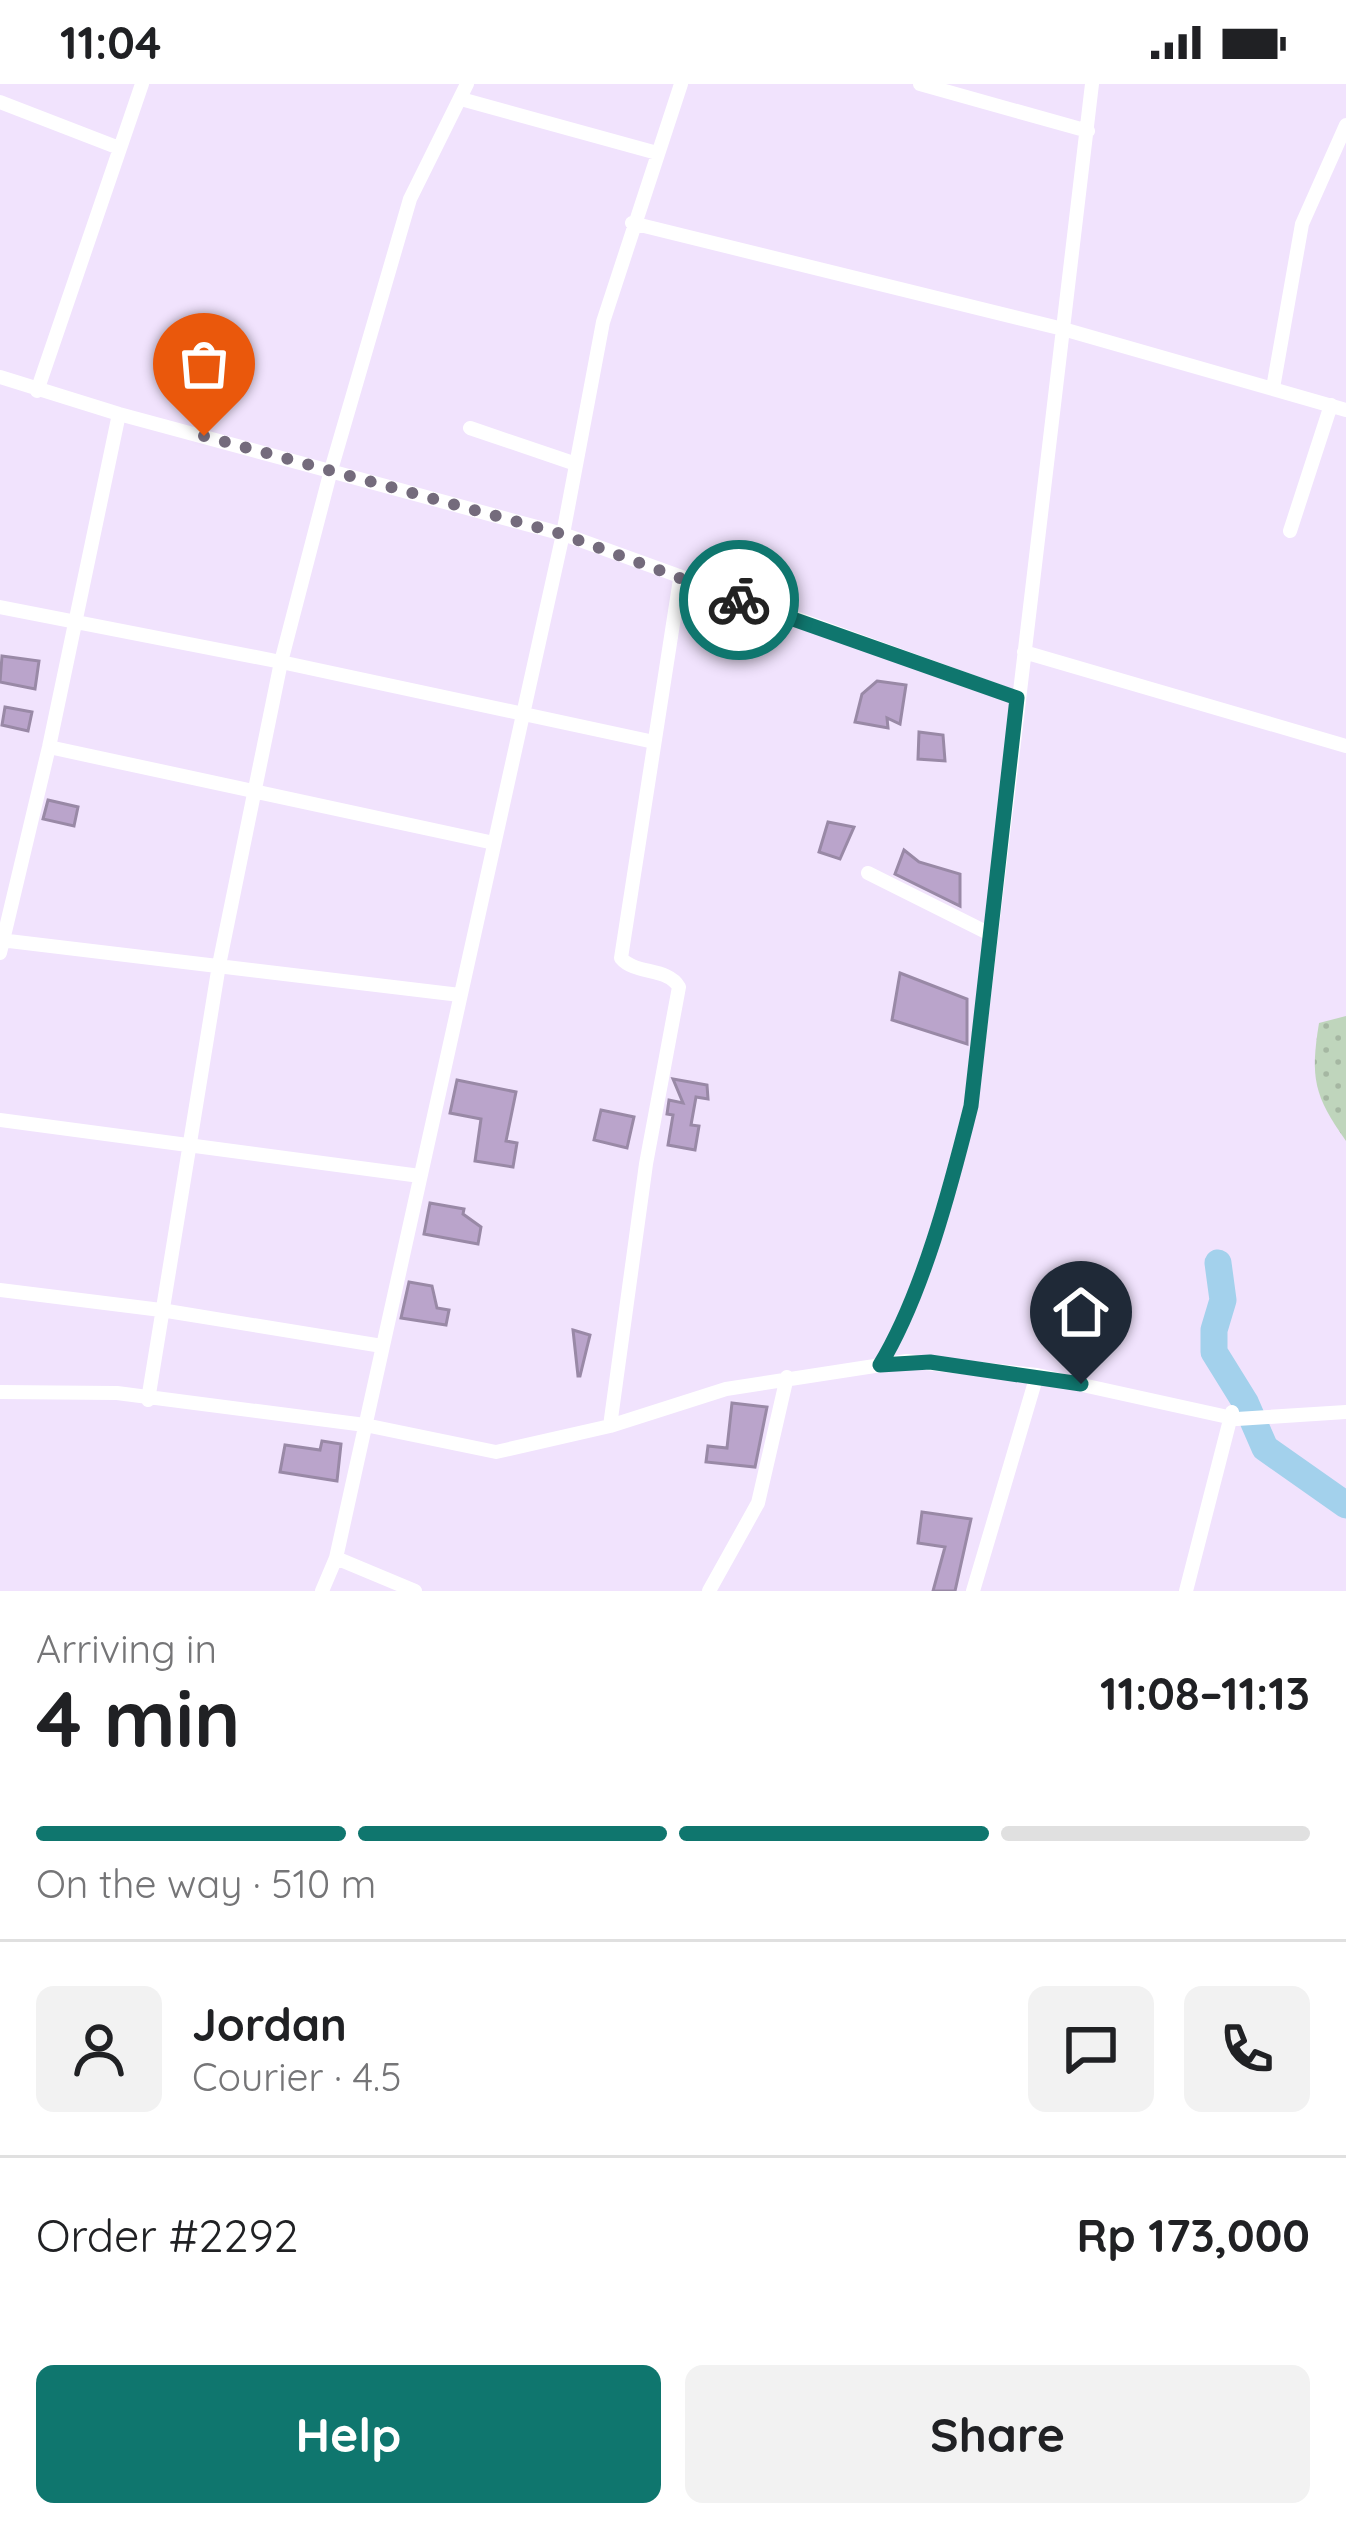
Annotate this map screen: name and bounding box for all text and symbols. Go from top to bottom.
text: 11:04 [60,14,161,70]
pin [153,313,255,436]
icon: bag [171,331,237,397]
courier [679,540,799,660]
icon: bike [706,567,772,633]
pin [1030,1261,1132,1384]
icon: home [1048,1279,1114,1345]
text: Arriving in [36,1624,217,1673]
text: 11:08–11:13 [1100,1665,1310,1721]
text: 4 min [36,1669,241,1767]
text: On the way · 510 m [36,1859,376,1908]
button: person [36,1986,162,2112]
button: chat [1028,1986,1154,2112]
button: phone [1184,1986,1310,2112]
text: Jordan [192,1996,347,2052]
text: Courier · 4.5 [192,2052,401,2101]
text: Order #2292 [36,2207,298,2263]
text: Rp 173,000 [1077,2207,1310,2263]
button: Help [36,2365,661,2503]
button: Share [685,2365,1310,2503]

